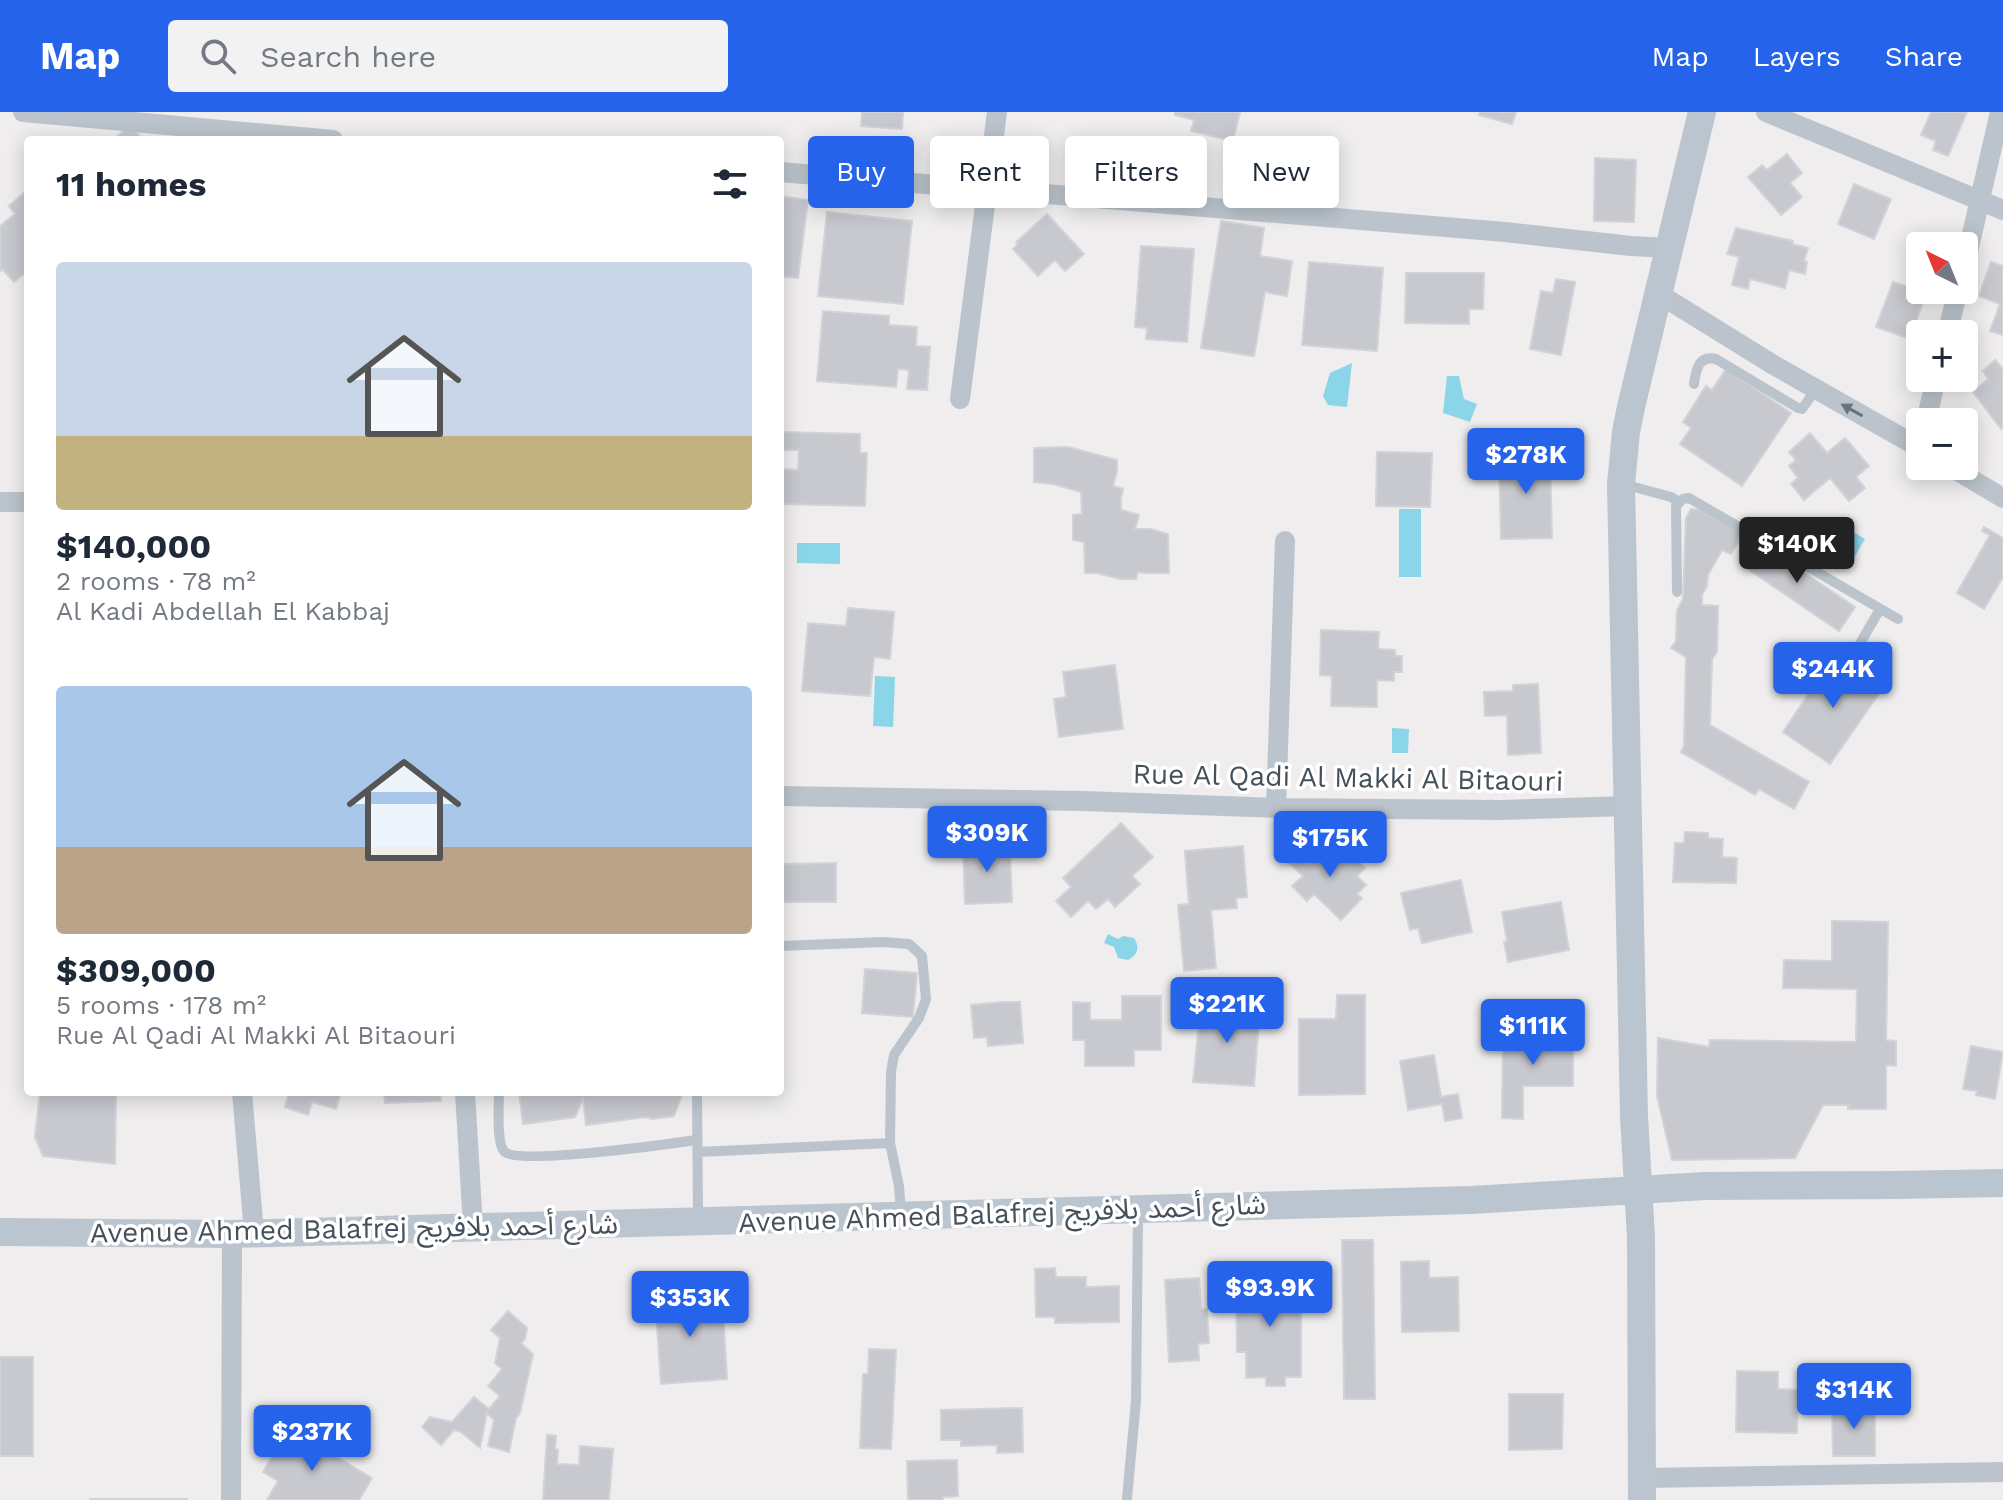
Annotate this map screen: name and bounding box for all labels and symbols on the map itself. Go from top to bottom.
north arrow [1906,232,1978,304]
one-way arrow [1841,403,1863,417]
pin: $278K [1470,428,1582,496]
pin: $140K [1741,517,1853,585]
pin: $244K [1777,642,1889,710]
street label: Rue Al Qadi Al Makki Al Bitaouri [1132,757,1564,798]
pin: $309K [931,806,1043,874]
pin: $175K [1274,811,1386,879]
pin: $221K [1171,977,1283,1045]
pin: $111K [1477,999,1589,1067]
street label: Avenue Ahmed Balafrej شارع أحمد بلافريج [737,1186,1267,1243]
street label: Avenue Ahmed Balafrej شارع أحمد بلافريج [90,1206,618,1254]
pin: $93.9K [1205,1261,1335,1329]
pin: $353K [634,1271,746,1339]
pin: $314K [1798,1363,1910,1431]
pin: $237K [256,1405,368,1473]

